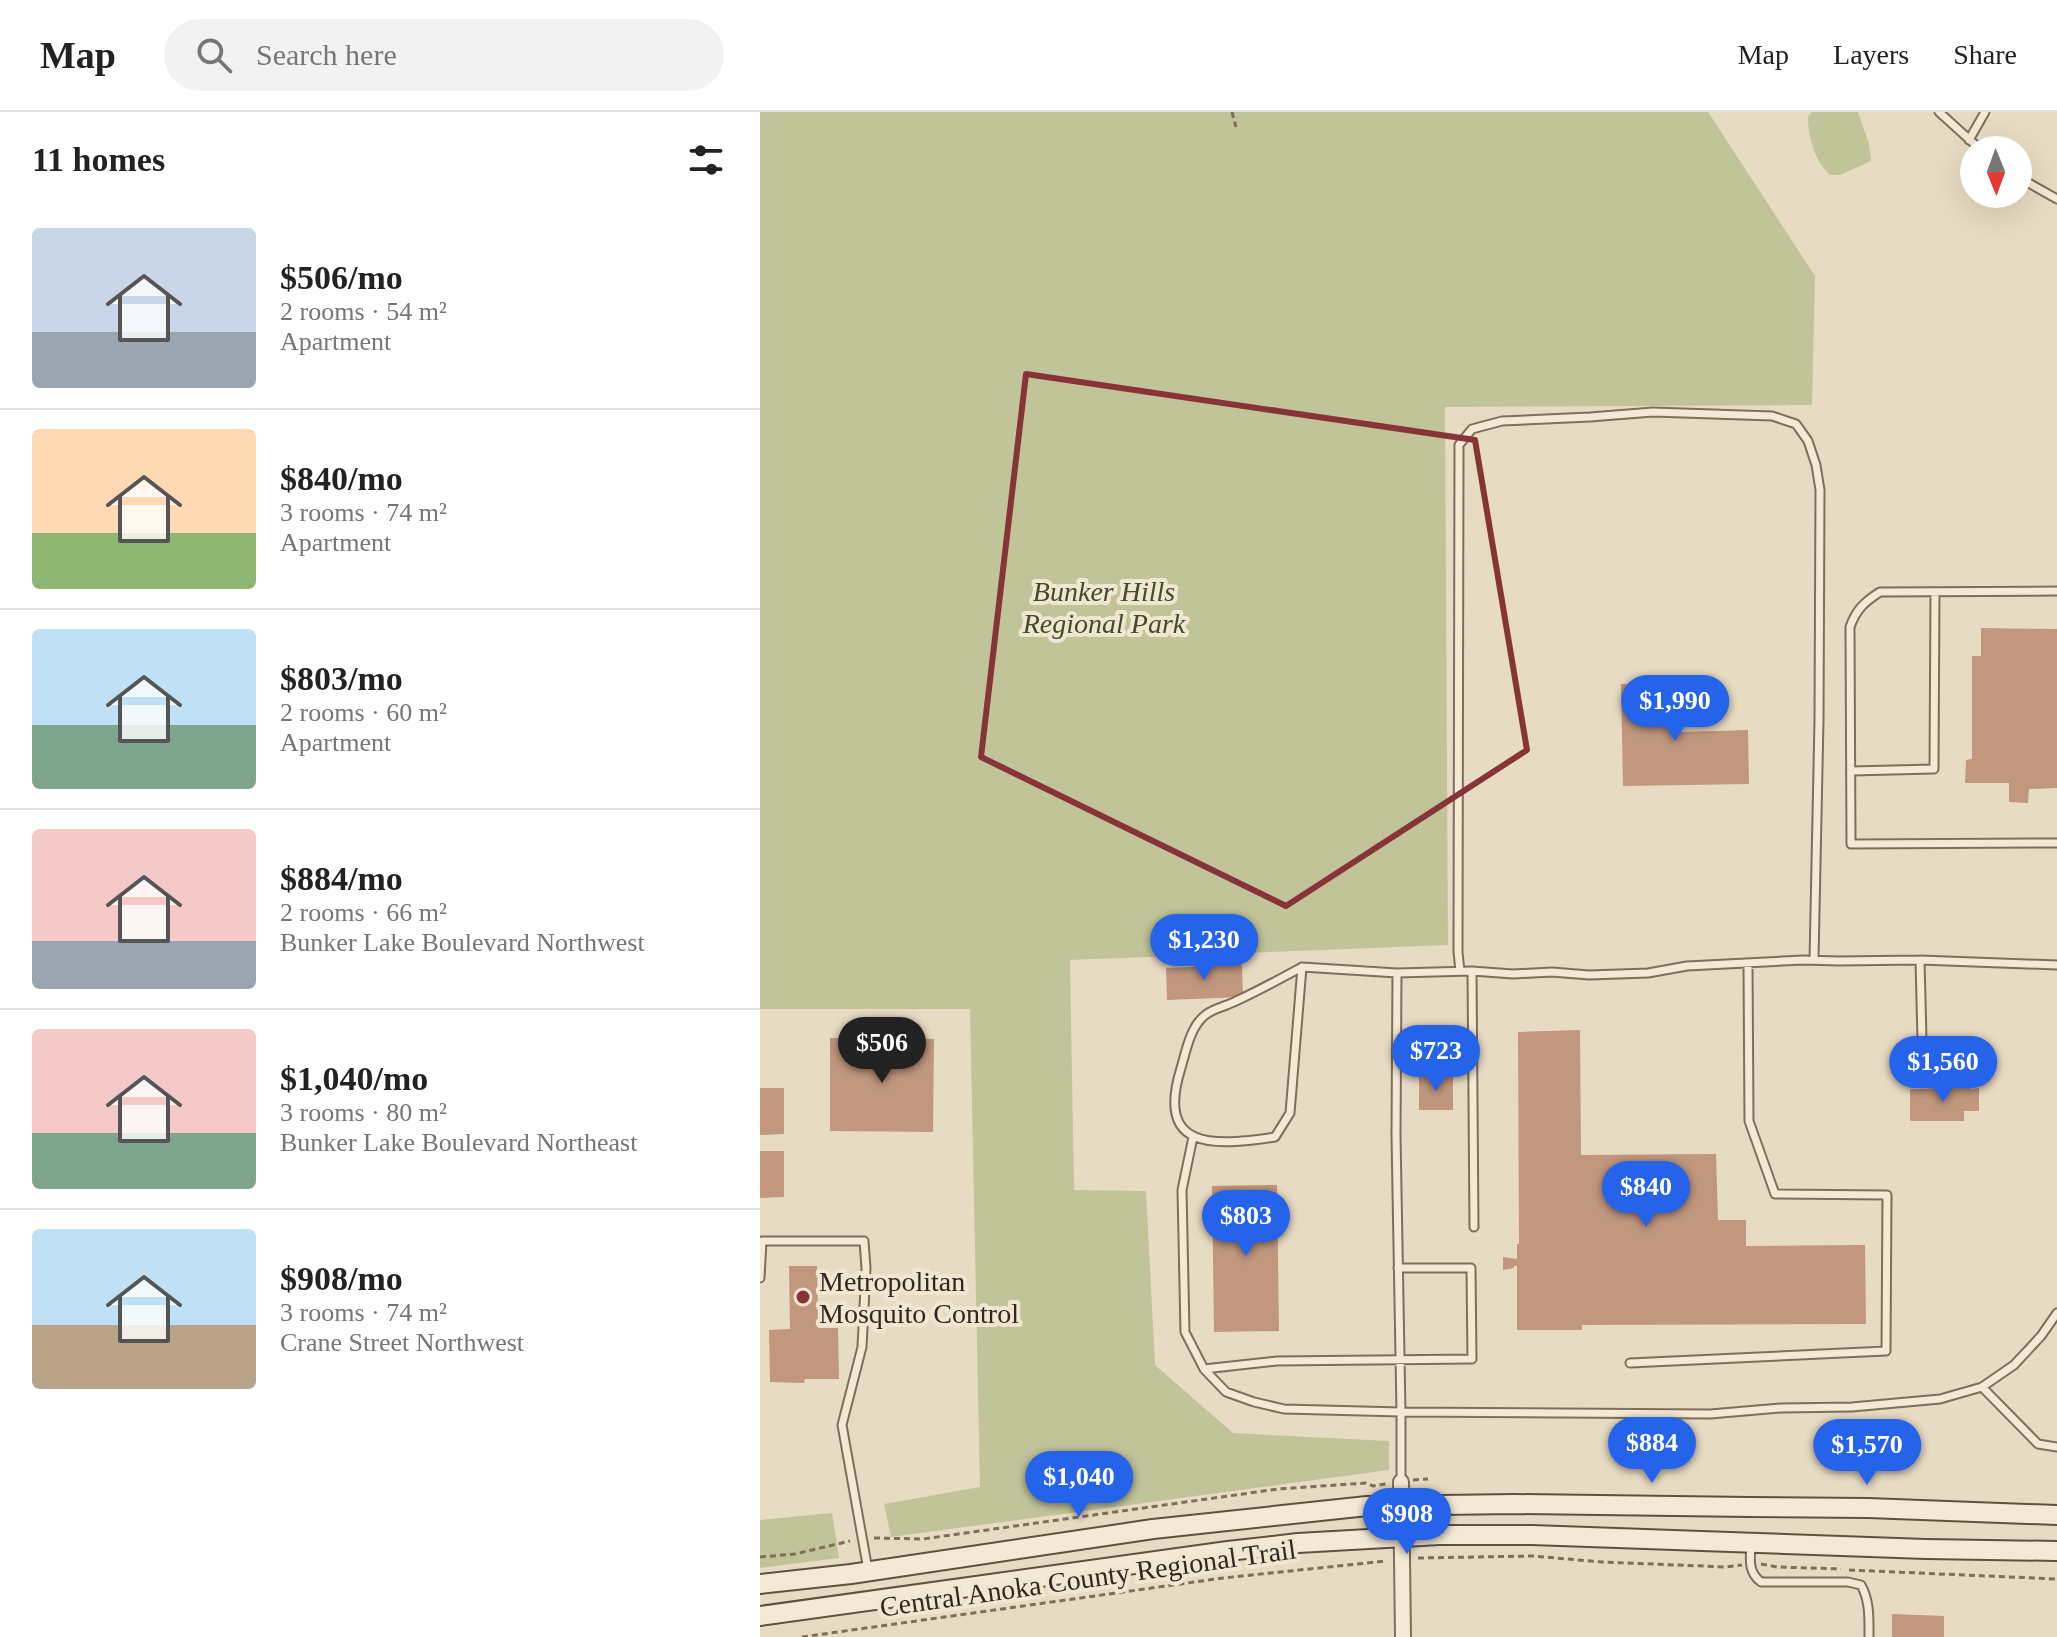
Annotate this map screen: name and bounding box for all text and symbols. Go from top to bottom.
search box [164,19,724,91]
icon: search [192,33,236,77]
text: Map [40,34,116,76]
text: Search here [256,38,397,71]
text: Map [1738,39,1789,70]
text: Layers [1833,39,1909,70]
text: Share [1953,39,2017,70]
north arrow [1960,136,2032,208]
map controls [1960,136,2032,208]
icon: filters [684,138,728,182]
text: 11 homes [32,141,165,178]
text: $506/mo [280,259,403,296]
icon: home [96,260,192,356]
text: 2 rooms · 54 m² [280,297,447,326]
text: Apartment [280,327,391,356]
text: $840/mo [280,460,403,497]
icon: home [96,461,192,557]
text: 3 rooms · 74 m² [280,498,447,527]
text: Apartment [280,528,391,557]
park label: Bunker Hills Regional Park [1022,576,1186,639]
text: $803/mo [280,660,403,697]
icon: home [96,661,192,757]
pin: $1,990 [1610,675,1740,743]
text: $1,990 [1639,686,1711,715]
text: 2 rooms · 60 m² [280,698,447,727]
text: Apartment [280,728,391,757]
text: $884/mo [280,860,403,897]
icon: home [96,861,192,957]
text: 2 rooms · 66 m² [280,898,447,927]
pin: $1,230 [1139,914,1269,982]
text: $1,230 [1168,925,1240,954]
text: Bunker Lake Boulevard Northwest [280,928,645,957]
pin: $506 [835,1017,929,1085]
pin: $723 [1389,1025,1483,1093]
text: $506 [856,1028,908,1057]
text: $723 [1410,1036,1462,1065]
pin: $1,560 [1878,1036,2008,1104]
text: $1,560 [1907,1047,1979,1076]
text: $1,040/mo [280,1060,428,1097]
icon: home [96,1061,192,1157]
text: 3 rooms · 80 m² [280,1098,447,1127]
text: Bunker Lake Boulevard Northeast [280,1128,637,1157]
pin: $840 [1599,1161,1693,1229]
text: $840 [1620,1172,1672,1201]
pin: $803 [1199,1190,1293,1258]
text: $803 [1220,1201,1272,1230]
text: $908/mo [280,1260,403,1297]
icon: home [96,1261,192,1357]
place label: Metropolitan Mosquito Control [819,1266,1019,1329]
marker: Metropolitan Mosquito Control [794,1288,812,1306]
text: 3 rooms · 74 m² [280,1298,447,1327]
text: Crane Street Northwest [280,1328,524,1357]
pin: $884 [1605,1417,1699,1485]
pin: $1,570 [1802,1419,1932,1487]
text: $884 [1626,1428,1678,1457]
text: $1,570 [1831,1430,1903,1459]
pin: $1,040 [1014,1451,1144,1519]
text: $1,040 [1043,1462,1115,1491]
pin: $908 [1360,1488,1454,1556]
text: $908 [1381,1499,1433,1528]
street label: Central Anoka County Regional Trail [878,1533,1298,1623]

